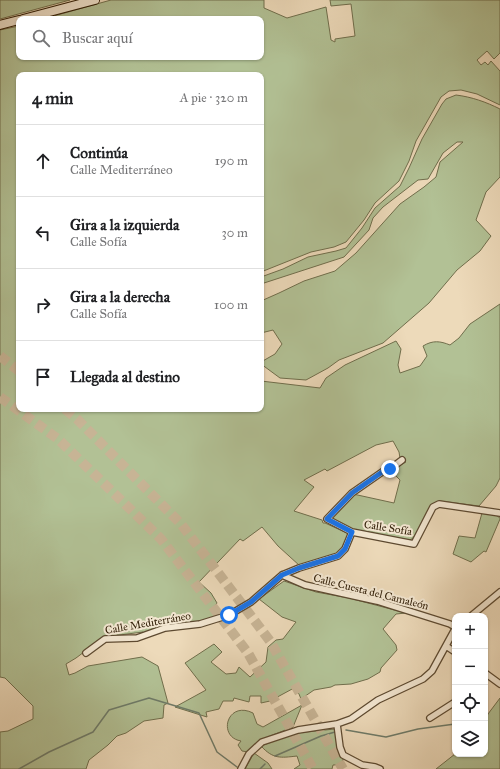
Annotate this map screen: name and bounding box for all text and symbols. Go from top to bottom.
search box [16,16,264,60]
icon: search [30,27,52,49]
text: Buscar aquí [62,29,133,47]
text: 4 min [32,88,73,109]
text: A pie · 320 m [180,90,248,106]
text: Continúa [70,144,128,162]
icon: ahead [32,150,54,172]
text: 190 m [215,153,248,169]
text: Calle Mediterráneo [70,162,173,178]
text: Gira a la izquierda [70,216,179,234]
icon: left [32,222,54,244]
text: 30 m [222,225,248,241]
text: Calle Sofía [70,234,127,250]
text: Gira a la derecha [70,288,170,306]
icon: right [32,294,54,316]
text: 100 m [214,297,248,313]
text: Calle Sofía [70,306,127,322]
icon: arrive [32,366,54,388]
text: Llegada al destino [70,368,180,386]
route end [381,460,399,478]
street label: Calle Sofía [363,518,413,538]
street label: Calle Cuesta del Camaleón [312,571,430,613]
route start [220,606,238,624]
street label: Calle Mediterráneo [104,609,192,637]
map controls [452,613,488,757]
button: + [452,613,488,649]
button: − [452,649,488,685]
button: locate [452,685,488,721]
button: layers [452,721,488,757]

